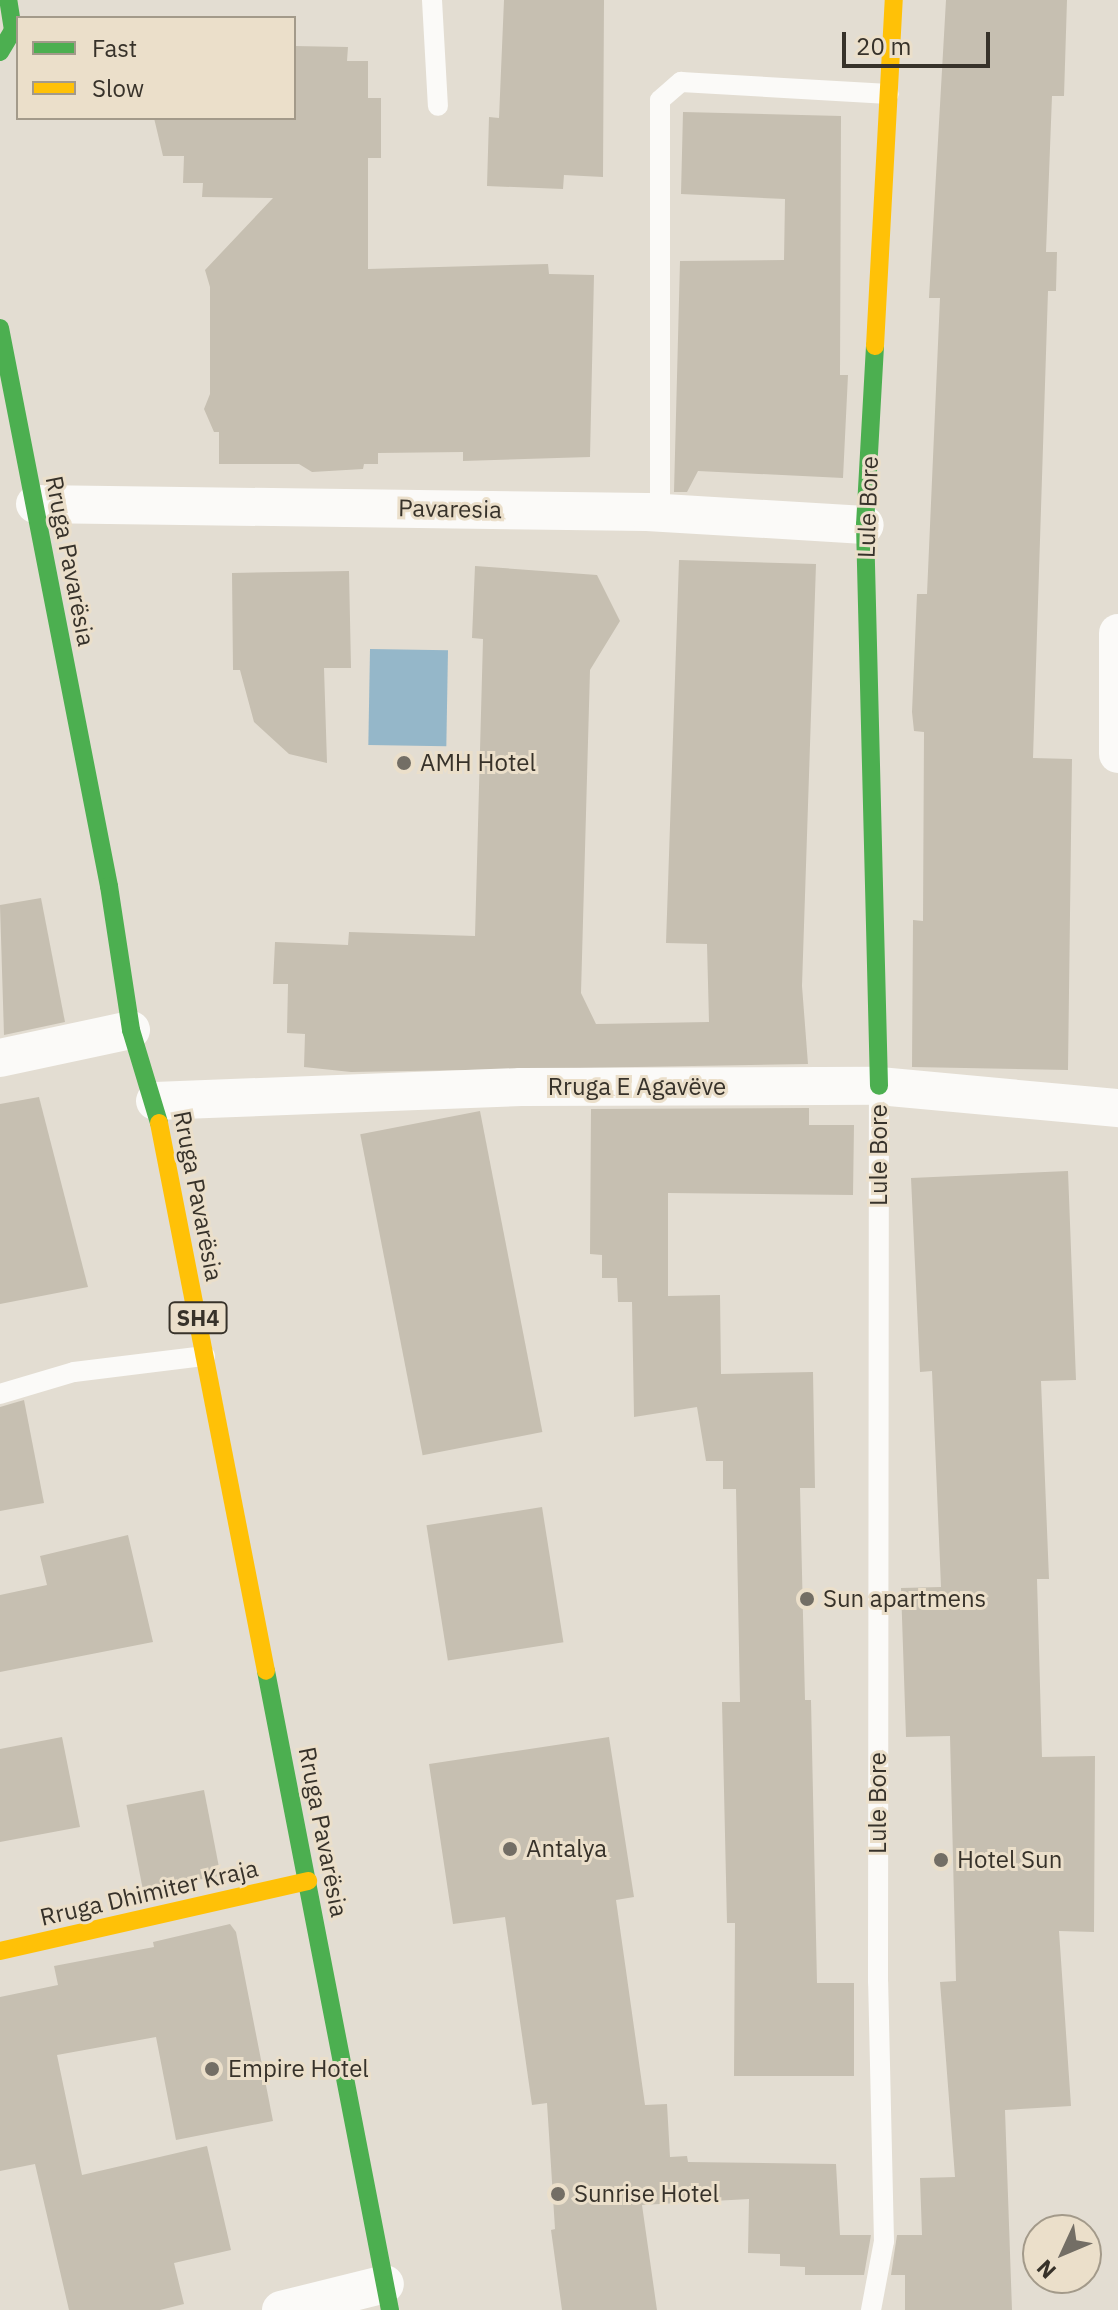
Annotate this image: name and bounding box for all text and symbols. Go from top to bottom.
legend [16,16,296,120]
scale bar [846,16,994,66]
text: 20 m [856,30,911,62]
text: Fast [92,32,137,64]
text: Slow [92,72,144,104]
street label: Lule Bore [852,456,884,558]
street label: Rruga Pavarësia [39,474,101,648]
street label: Pavaresia [398,494,502,524]
place label: AMH Hotel [420,749,536,777]
marker: AMH Hotel [395,754,413,772]
street label: Rruga E Agavëve [548,1073,726,1101]
street label: Lule Bore [865,1104,893,1206]
street label: Rruga Pavarësia [167,1109,229,1283]
road number: SH4 [168,1300,228,1336]
place label: Sun apartmens [823,1585,986,1613]
marker: Sun apartmens [798,1590,816,1608]
street label: Rruga Pavarësia [292,1745,354,1919]
street label: Lule Bore [864,1752,892,1854]
place label: Antalya [526,1835,607,1863]
marker: Antalya [501,1840,519,1858]
place label: Hotel Sun [957,1846,1062,1874]
marker: Hotel Sun [932,1851,950,1869]
street label: Rruga Dhimiter Kraja [37,1854,261,1932]
place label: Empire Hotel [228,2055,369,2083]
marker: Empire Hotel [203,2060,221,2078]
place label: Sunrise Hotel [574,2180,719,2208]
marker: Sunrise Hotel [549,2185,567,2203]
north arrow [1022,2214,1102,2294]
text: N [1030,2254,1062,2285]

